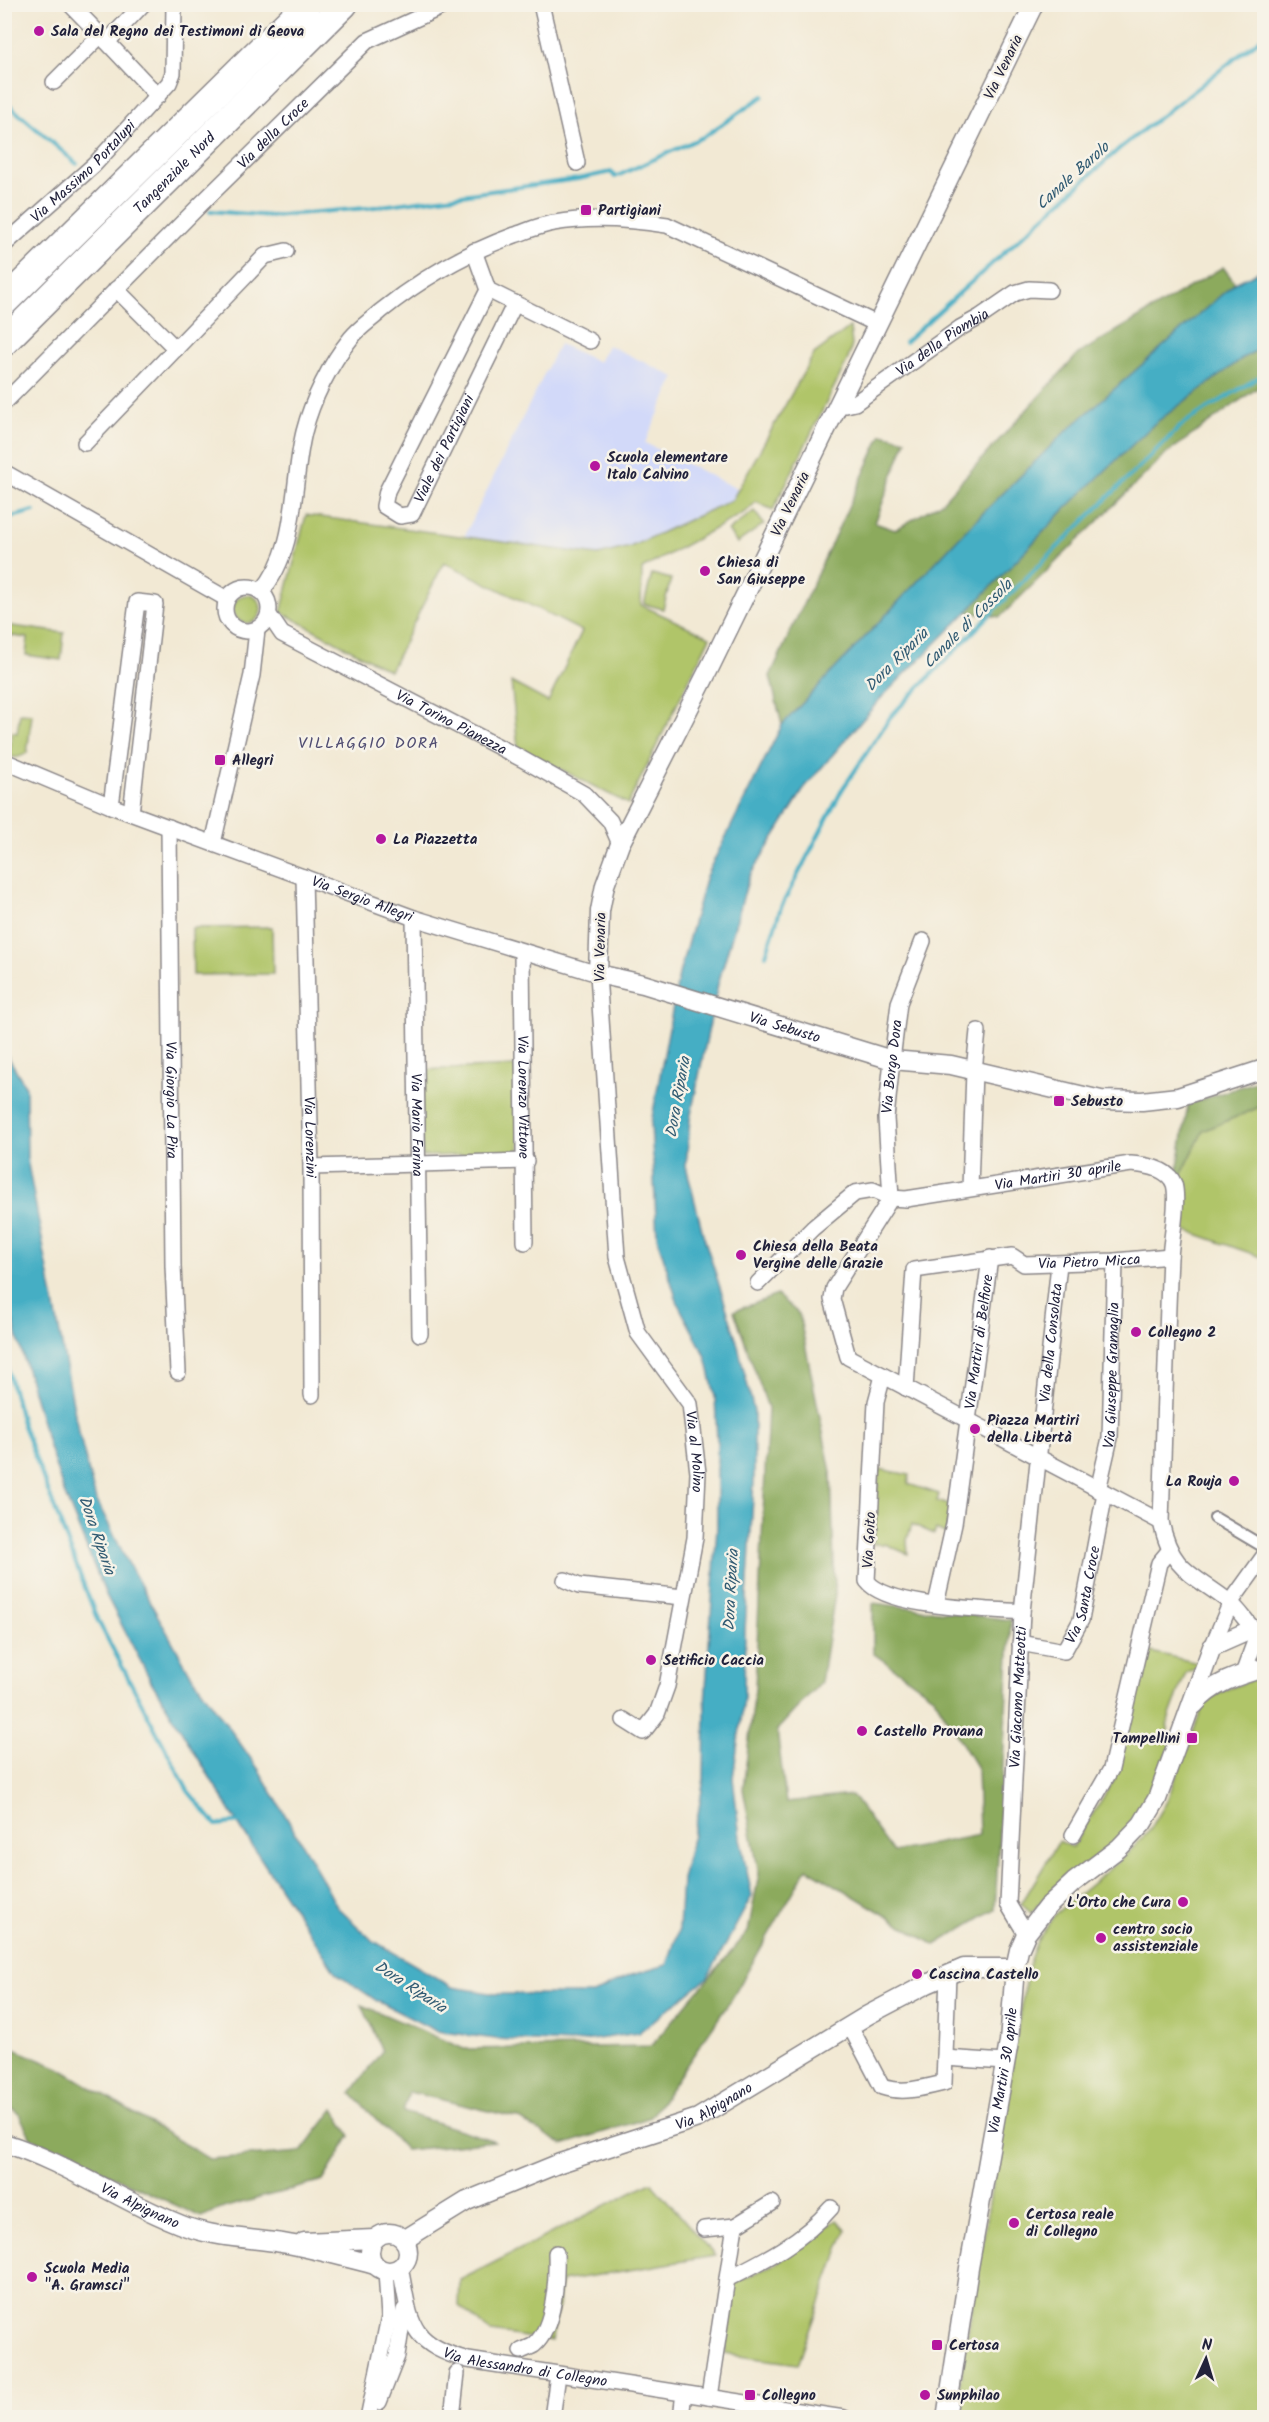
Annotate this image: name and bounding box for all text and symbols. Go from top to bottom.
place label: Sala del Regno dei Testimoni di Geova [51,20,305,44]
marker: Sala del Regno dei Testimoni di Geova [32,24,46,38]
street label: Via Venaria [978,31,1030,104]
street label: Via della Croce [232,92,316,175]
street label: Via Massimo Portalupi [25,114,143,229]
street label: Tangenziale Nord [128,127,222,220]
water label: Canale Barolo [1030,135,1117,216]
place label: Partigiani [598,199,662,223]
marker: Partigiani [579,203,593,217]
street label: Via della Piombia [891,303,995,383]
street label: Viale dei Partigiani [408,390,482,507]
place label: Scuola elementare Italo Calvino [607,446,729,487]
marker: Scuola elementare Italo Calvino [588,459,602,473]
street label: Via Venaria [765,468,817,541]
place label: Chiesa di San Giuseppe [717,551,806,592]
marker: Chiesa di San Giuseppe [698,564,712,578]
water label: Canale di Cossola [917,572,1020,675]
water label: Dora Riparia [859,621,936,698]
street label: Via Torino Pianezza [391,684,511,762]
district label: VILLAGGIO DORA [298,731,440,756]
place label: Allegri [232,749,274,773]
marker: Allegri [213,753,227,767]
place label: La Piazzetta [393,828,478,852]
marker: La Piazzetta [374,832,388,846]
street label: Via Sergio Allegri [308,870,418,930]
street label: Via Venaria [588,912,614,982]
street label: Via Sebusto [746,1006,823,1050]
street label: Via Borgo Dora [876,1018,910,1115]
street label: Via Lorenzo Vittone [510,1035,535,1159]
street label: Via Giorgio La Pira [158,1041,183,1159]
water label: Dora Riparia [659,1053,698,1140]
street label: Via Mario Farina [403,1073,429,1177]
place label: Sebusto [1071,1090,1123,1114]
marker: Sebusto [1052,1094,1066,1108]
street label: Via Lorenzini [296,1096,322,1179]
street label: Via Martiri 30 aprile [993,1155,1123,1198]
place label: Chiesa della Beata Vergine delle Grazie [753,1235,884,1276]
marker: Chiesa della Beata Vergine delle Grazie [734,1248,748,1262]
street label: Via Pietro Micca [1038,1248,1142,1277]
street label: Via Martiri di Belfiore [959,1273,1001,1411]
street label: Via della Consolata [1033,1282,1070,1404]
street label: Via Giuseppe Gramaglia [1097,1302,1127,1451]
place label: Collegno 2 [1148,1321,1217,1345]
marker: Collegno 2 [1129,1325,1143,1339]
place label: Piazza Martiri della Libertà [987,1409,1080,1450]
street label: Via al Molino [678,1410,709,1493]
marker: Piazza Martiri della Libertà [968,1422,982,1436]
place label: La Rouja [1166,1470,1222,1494]
marker: La Rouja [1227,1474,1241,1488]
water label: Dora Riparia [71,1493,122,1580]
street label: Via Goito [857,1511,883,1569]
street label: Via Santa Croce [1059,1544,1108,1649]
water label: Dora Riparia [717,1547,746,1632]
street label: Via Giacomo Matteotti [1004,1624,1034,1769]
place label: Setificio Caccia [663,1649,764,1673]
marker: Setificio Caccia [644,1653,658,1667]
place label: Castello Provana [874,1720,983,1744]
marker: Castello Provana [855,1724,869,1738]
place label: Tampellini [1112,1727,1181,1751]
marker: Tampellini [1185,1731,1199,1745]
place label: L'Orto che Cura [1067,1891,1171,1915]
marker: L'Orto che Cura [1176,1895,1190,1909]
place label: centro socio assistenziale [1113,1918,1199,1959]
marker: centro socio assistenziale [1094,1931,1108,1945]
water label: Dora Riparia [369,1955,453,2021]
place label: Cascina Castello [929,1963,1039,1987]
marker: Cascina Castello [910,1967,924,1981]
street label: Via Martiri 30 aprile [982,2006,1025,2136]
street label: Via Alpignano [672,2076,758,2138]
street label: Via Alpignano [96,2177,183,2236]
place label: Certosa reale di Collegno [1026,2203,1114,2244]
marker: Certosa reale di Collegno [1007,2216,1021,2230]
place label: Scuola Media "A. Gramsci" [44,2257,130,2298]
marker: Scuola Media "A. Gramsci" [25,2270,39,2284]
north arrow [1176,2329,1236,2389]
text: N [1201,2333,1213,2358]
place label: Certosa [949,2334,1000,2358]
marker: Certosa [930,2338,944,2352]
street label: Via Alessandro di Collegno [439,2342,609,2394]
place label: Collegno [762,2384,816,2408]
place label: Sunphilao [937,2384,1000,2408]
marker: Collegno [743,2388,757,2402]
marker: Sunphilao [918,2388,932,2402]

